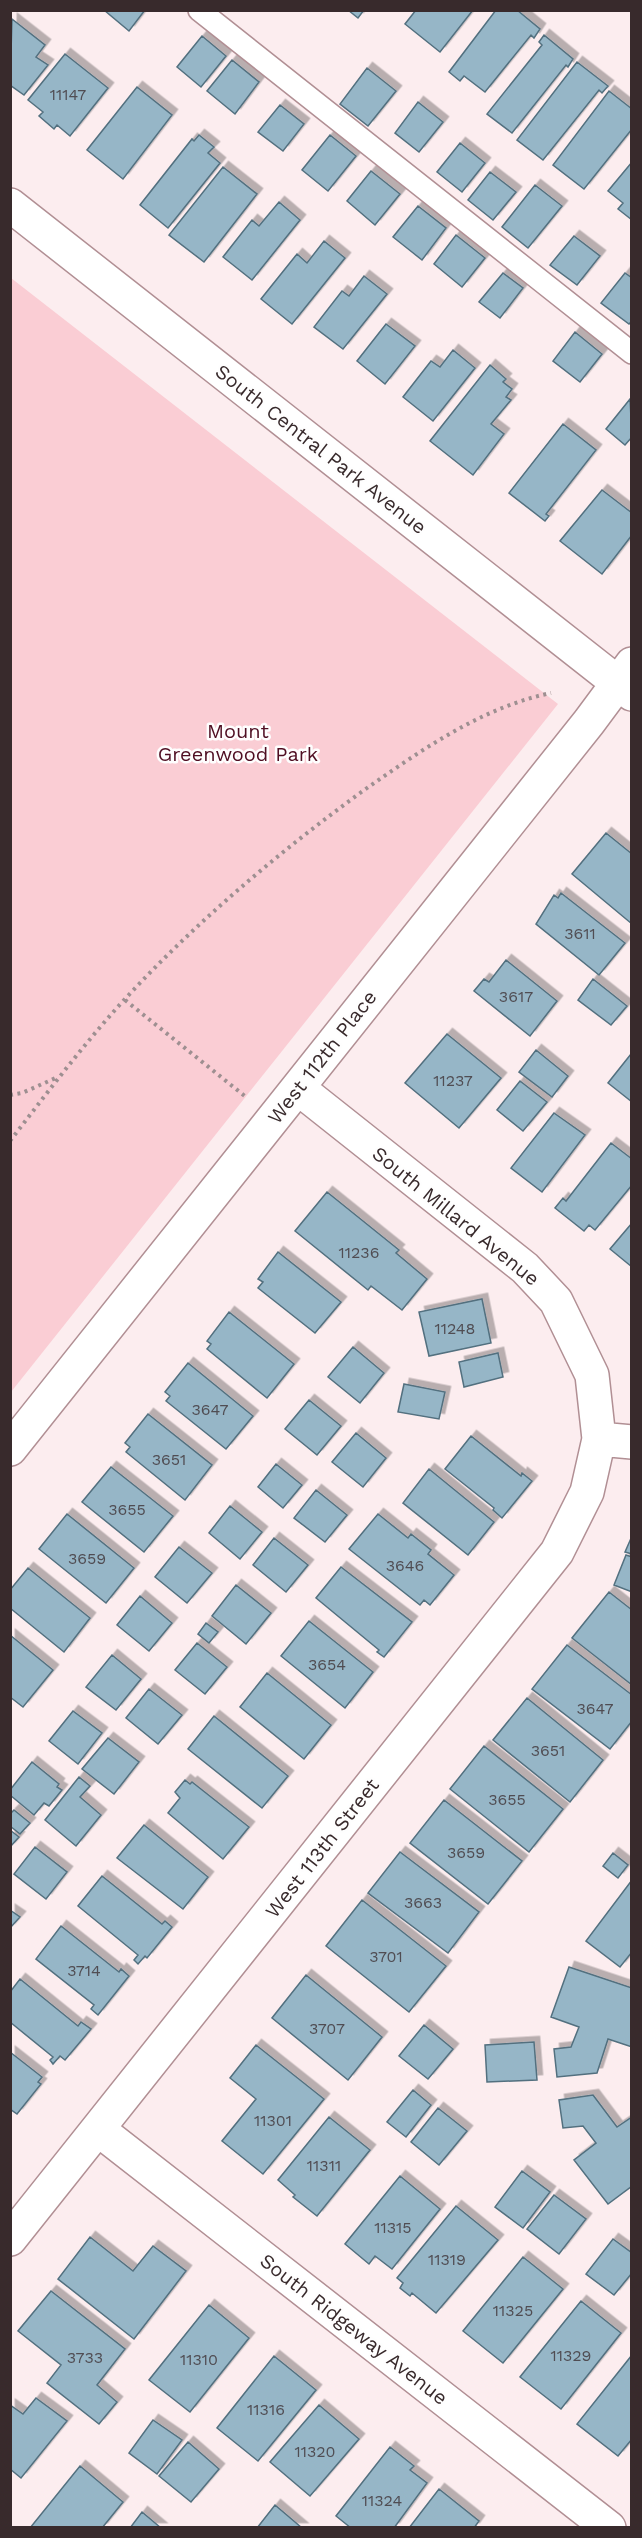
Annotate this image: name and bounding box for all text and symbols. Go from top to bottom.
house number: 11147 [50,85,86,104]
street label: South Central Park Avenue [211,359,431,539]
park label: Mount Greenwood Park [158,719,318,766]
house number: 3611 [564,924,596,943]
street label: West 112th Place [262,986,382,1128]
house number: 3617 [499,987,533,1006]
house number: 11237 [433,1071,473,1090]
street label: South Millard Avenue [368,1141,544,1291]
house number: 11236 [339,1243,379,1262]
house number: 11248 [435,1319,475,1338]
house number: 3647 [191,1400,229,1419]
house number: 3651 [152,1450,186,1469]
house number: 3655 [108,1500,146,1519]
house number: 3659 [68,1549,106,1568]
house number: 3646 [386,1556,424,1575]
house number: 3654 [308,1655,346,1674]
house number: 3647 [576,1699,614,1718]
house number: 3651 [531,1741,565,1760]
street label: West 113th Street [260,1773,384,1923]
house number: 3655 [488,1790,526,1809]
house number: 3659 [447,1843,485,1862]
house number: 3663 [404,1893,442,1912]
house number: 3701 [369,1947,403,1966]
house number: 3714 [67,1961,101,1980]
house number: 3707 [309,2019,345,2038]
house number: 11301 [254,2111,292,2130]
house number: 11311 [307,2156,341,2175]
house number: 11315 [374,2218,412,2237]
street label: South Ridgeway Avenue [255,2248,453,2410]
house number: 11319 [428,2250,466,2269]
house number: 11325 [493,2301,533,2320]
house number: 11329 [550,2346,592,2365]
house number: 3733 [67,2348,103,2367]
house number: 11310 [180,2350,218,2369]
house number: 11316 [247,2400,285,2419]
house number: 11320 [294,2442,336,2461]
house number: 11324 [362,2491,402,2510]

